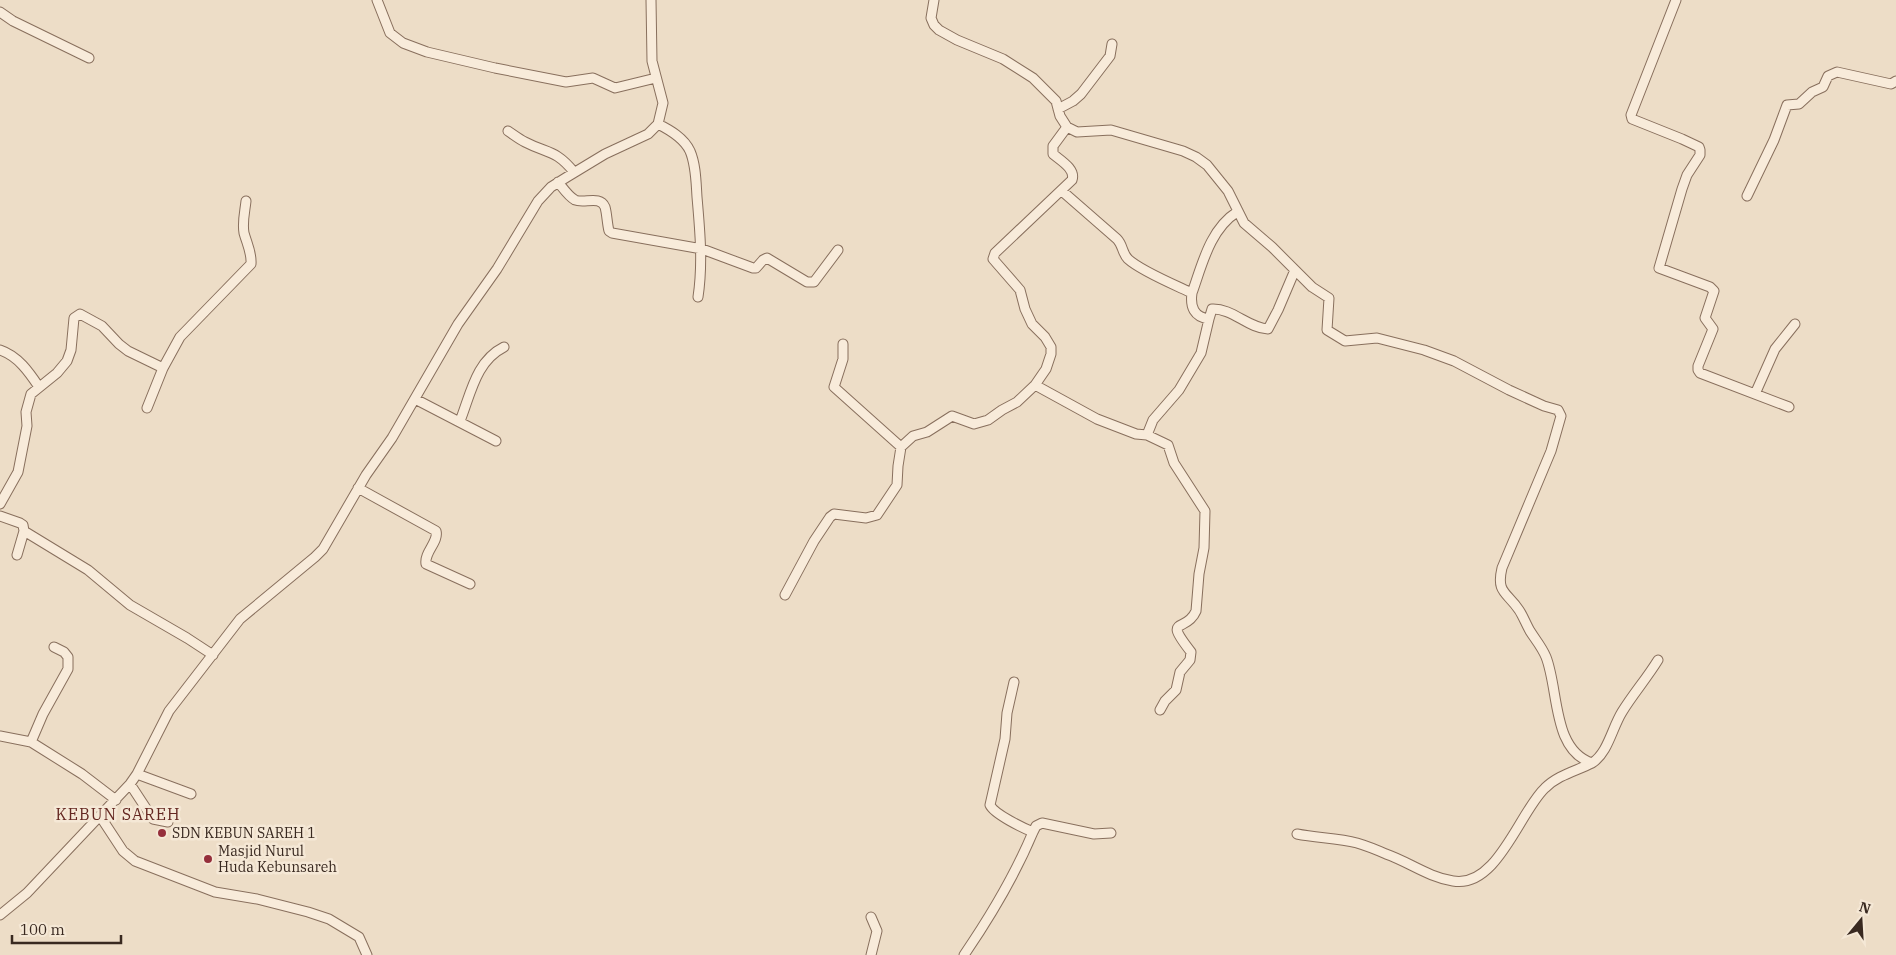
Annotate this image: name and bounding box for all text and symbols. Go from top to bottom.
district label: KEBUN SAREH [55,804,181,824]
place label: SDN KEBUN SAREH 1 [172,824,316,842]
marker: SDN KEBUN SAREH 1 [156,827,168,839]
place label: Masjid Nurul Huda Kebunsareh [218,842,337,876]
marker: Masjid Nurul Huda Kebunsareh [202,853,214,865]
north arrow [1836,895,1886,945]
text: N [1857,897,1873,918]
scale bar [12,912,121,944]
text: 100 m [20,920,65,939]

